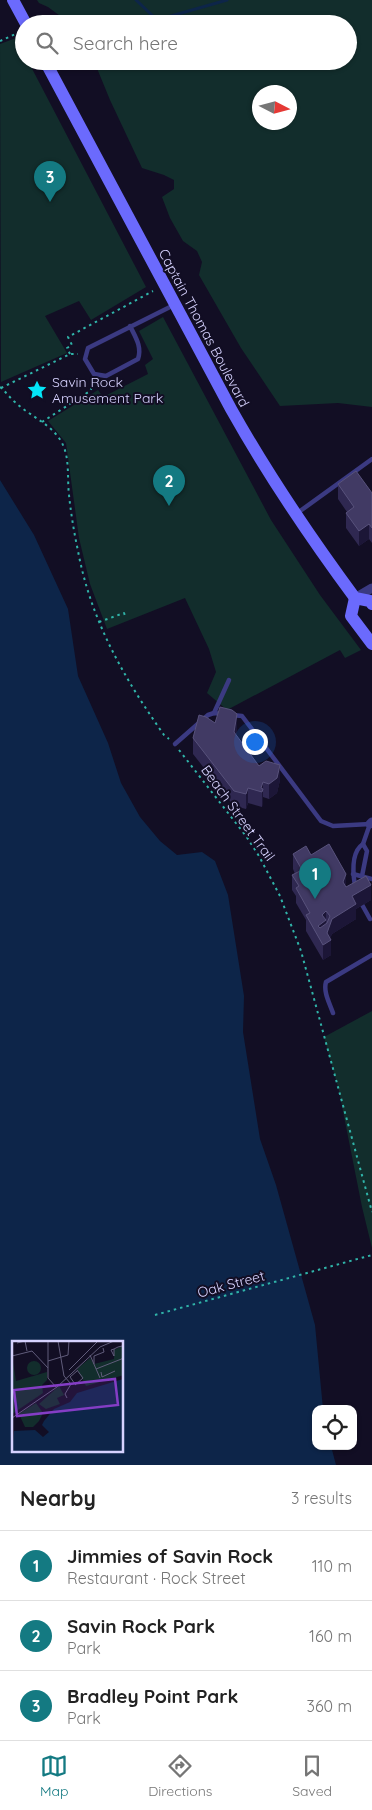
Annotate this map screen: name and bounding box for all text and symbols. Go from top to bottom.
search box [15,15,357,70]
icon: search [33,29,61,57]
text: Search here [73,31,178,55]
north arrow [252,85,297,130]
pin: 3 [34,161,66,202]
street label: Captain Thomas Boulevard [155,246,253,410]
place label: Savin Rock Amusement Park [52,373,163,407]
place icon: Savin Rock Amusement Park [26,379,48,401]
pin: 2 [153,465,185,506]
your location [242,729,268,755]
street label: Beach Street Trail [197,762,279,864]
pin: 1 [299,858,331,899]
street label: Oak Street [195,1266,267,1302]
inset map [12,1341,124,1452]
map controls [312,1405,357,1450]
button: locate [312,1405,357,1450]
text: Nearby [20,1485,96,1511]
text: 3 results [291,1488,352,1508]
text: Jimmies of Savin Rock [67,1544,273,1568]
text: 1 [33,1556,39,1576]
text: 110 m [312,1556,352,1576]
text: Restaurant · Rock Street [67,1568,246,1588]
text: Savin Rock Park [67,1614,215,1638]
text: 2 [31,1626,41,1646]
text: 160 m [309,1626,352,1646]
text: Park [67,1638,101,1658]
text: Bradley Point Park [67,1684,238,1708]
text: 3 [32,1696,40,1716]
text: 360 m [307,1696,352,1716]
text: Park [67,1708,101,1728]
tab: Map [40,1752,68,1800]
tab: Directions [148,1752,212,1800]
tab: Saved [292,1752,332,1800]

